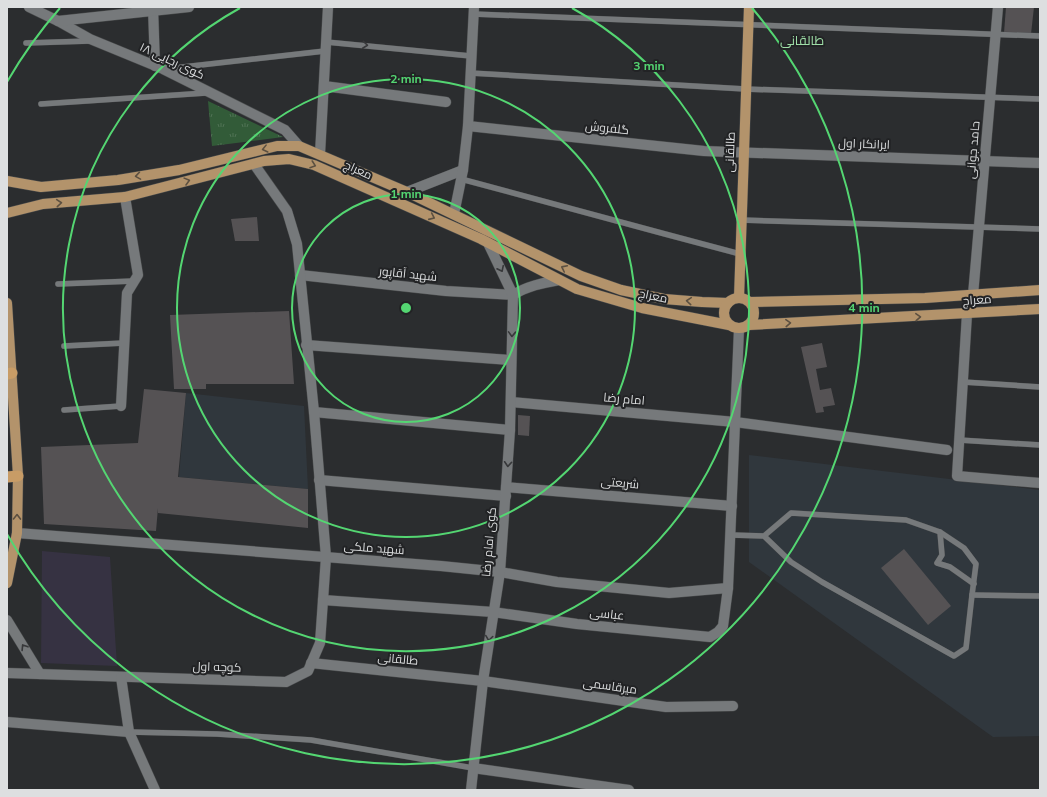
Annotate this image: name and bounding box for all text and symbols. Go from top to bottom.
district label: طالقانی [780,32,824,48]
street label: کوی رجایی ۱۸ [137,39,207,82]
one-way arrow [362,41,368,50]
text: 3 min [633,58,665,73]
text: 2 min [390,71,422,86]
street label: گلفروش [584,118,630,137]
street label: حامد جوانی [962,120,983,180]
street label: طالقانی [721,131,738,173]
street label: ایرانکار اول [838,135,890,152]
one-way arrow [262,144,269,153]
street label: معراج [341,157,375,183]
one-way arrow [309,161,316,169]
one-way arrow [135,172,141,180]
one-way arrow [183,178,190,186]
text: 1 min [390,186,422,201]
one-way arrow [56,199,62,208]
one-way arrow [428,212,435,220]
street label: شهید آقاپور [377,263,438,286]
one-way arrow [496,264,504,272]
one-way arrow [561,265,568,273]
street label: معراج [637,285,669,307]
street label: معراج [962,291,992,309]
one-way arrow [686,297,692,306]
text: 4 min [848,300,880,315]
centre of rings [399,301,413,315]
one-way arrow [915,312,921,321]
one-way arrow [785,319,791,328]
one-way arrow [508,331,516,337]
street label: امام رضا [603,389,645,409]
one-way arrow [503,461,512,467]
street label: شریعتی [600,473,640,492]
street label: کوی امام رضا [478,506,500,578]
one-way arrow [13,514,22,521]
street label: شهید ملکی [343,538,405,557]
street label: عباسی [589,604,625,623]
one-way arrow [485,635,494,641]
one-way arrow [21,644,28,651]
street label: طالقانی [377,649,419,668]
street label: کوچه اول [192,658,242,677]
street label: میرقاسمی [582,674,638,697]

